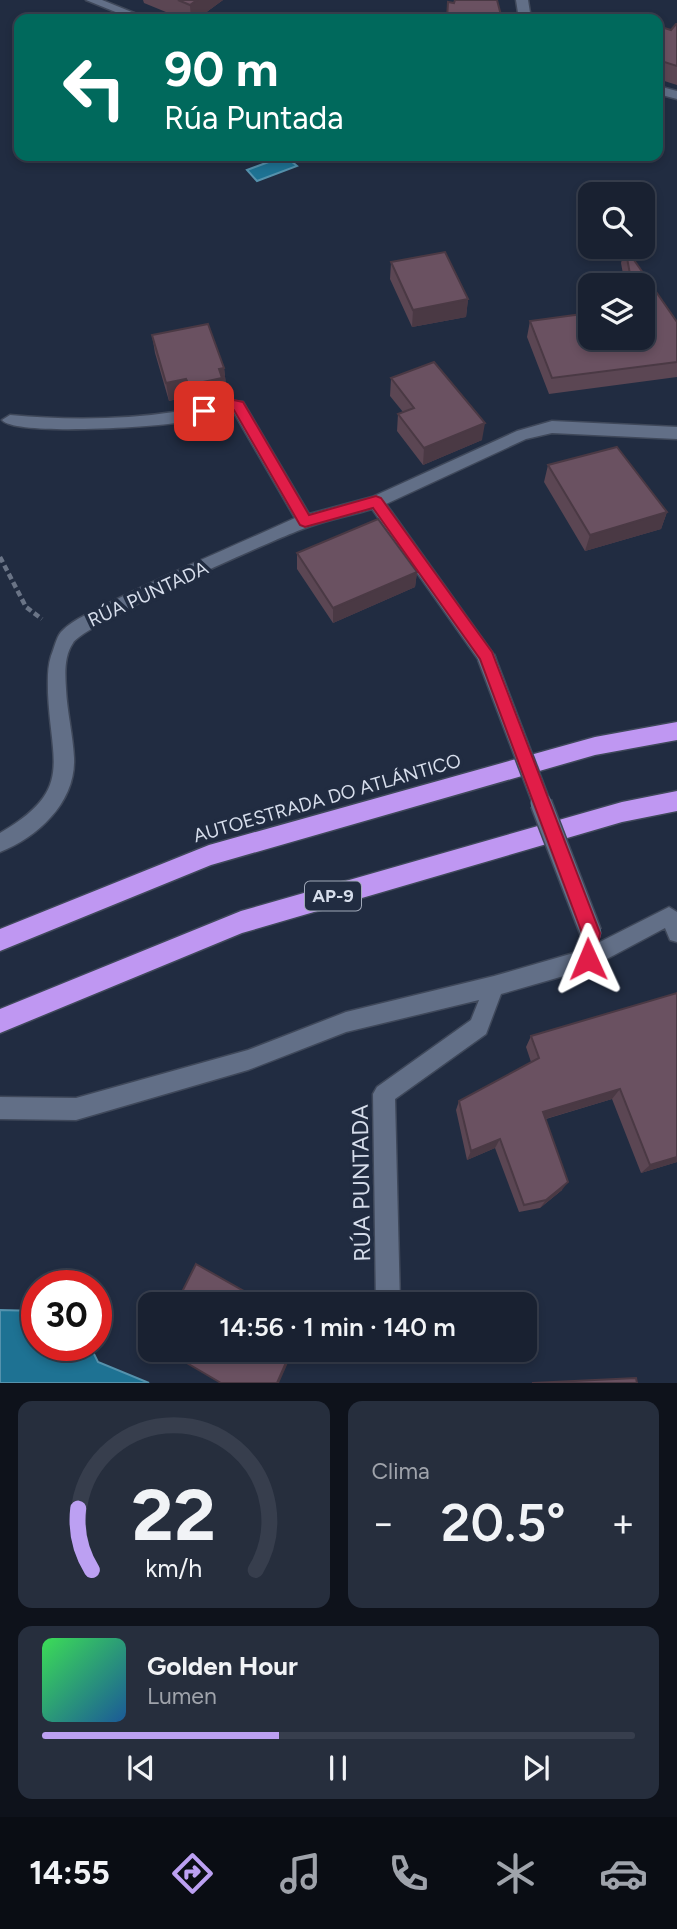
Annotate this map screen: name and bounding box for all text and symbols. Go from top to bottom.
text: 90 m [164,39,279,98]
icon: left [49,42,140,133]
text: Rúa Puntada [164,99,344,137]
map controls [578,182,655,350]
button: search [578,182,655,259]
button: layers [578,273,655,350]
pin [174,381,234,441]
icon: arrive [185,392,223,430]
street label: RÚA PUNTADA [84,556,212,632]
street label: AUTOESTRADA DO ATLÁNTICO [191,749,463,847]
road number: AP-9 [305,882,361,911]
position arrow [551,922,625,996]
street label: RÚA PUNTADA [346,1104,376,1262]
speed limit sign: 30 [21,1270,112,1361]
text: 14:56 · 1 min · 140 m [219,1311,456,1343]
text: Clima [372,1457,430,1485]
text: 22 [132,1472,216,1559]
text: 20.5° [441,1492,566,1554]
text: − [372,1500,395,1546]
text: + [611,1500,635,1546]
text: km/h [145,1553,202,1583]
text: Golden Hour [147,1650,298,1682]
text: Lumen [147,1682,217,1710]
icon: previous [122,1749,160,1787]
icon: pause [319,1749,357,1787]
icon: next [517,1749,555,1787]
icon: directions [168,1849,217,1898]
icon: music [276,1849,325,1898]
icon: phone [384,1849,433,1898]
icon: climate [491,1849,540,1898]
icon: car [599,1849,648,1898]
text: 14:55 [29,1854,110,1892]

